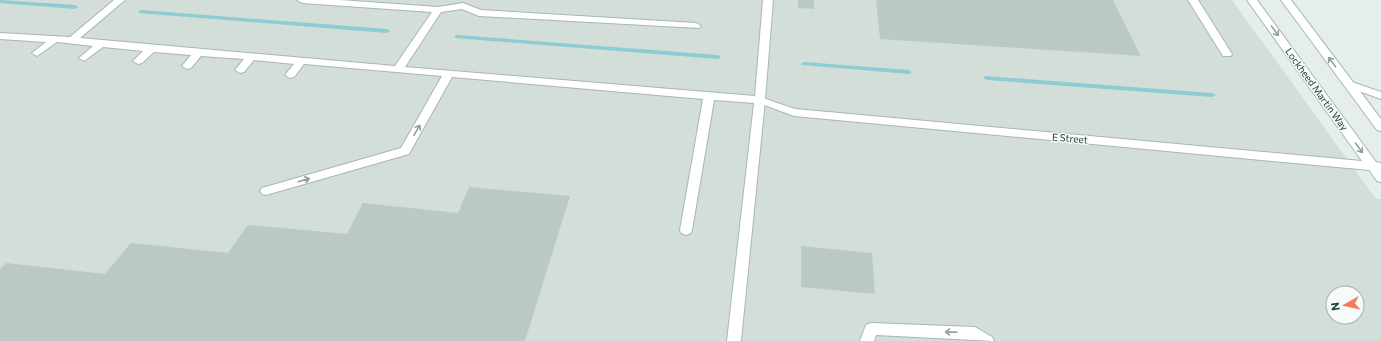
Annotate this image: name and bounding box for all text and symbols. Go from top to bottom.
one-way arrow [1271,26,1279,37]
street label: Lockheed Martin Way [1283,45,1351,133]
one-way arrow [1328,57,1337,68]
one-way arrow [414,124,422,136]
street label: E Street [1051,130,1089,146]
one-way arrow [1355,142,1363,153]
one-way arrow [297,176,310,183]
north arrow [1325,285,1365,325]
text: N [1328,301,1342,311]
one-way arrow [945,329,958,336]

